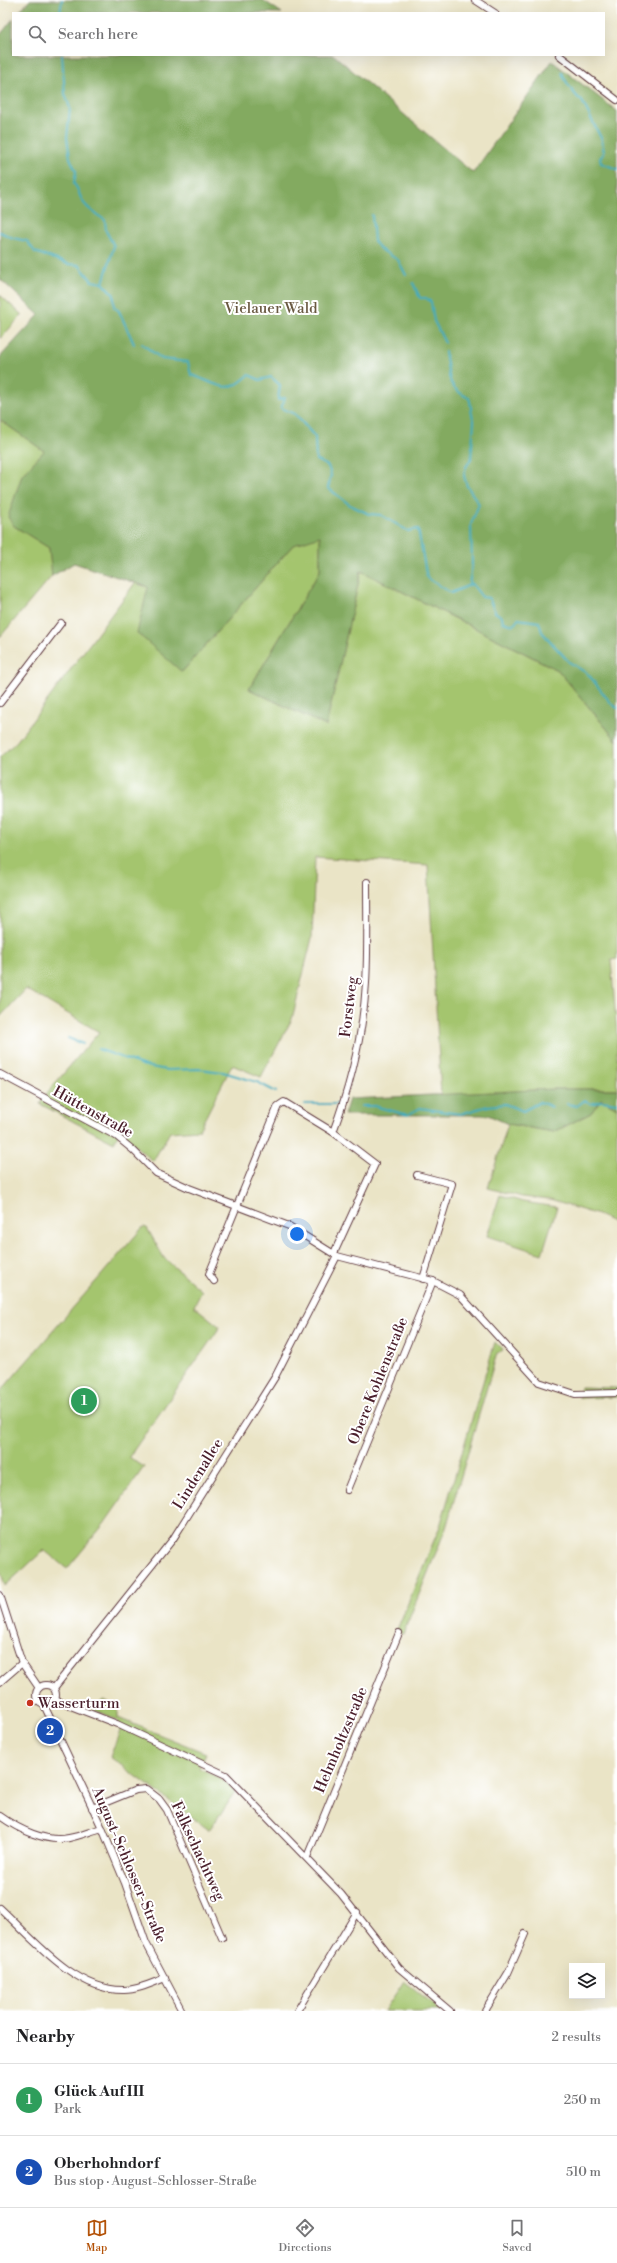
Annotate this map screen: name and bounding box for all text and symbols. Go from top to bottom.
search box [12,12,605,56]
icon: search [26,23,48,45]
text: Search here [58,25,138,44]
park label: Vielauer Wald [223,299,318,318]
street label: Forstweg [336,975,362,1039]
street label: Hüttenstraße [49,1082,137,1142]
your location [287,1224,307,1244]
street label: Obere Kohlenstraße [344,1314,412,1448]
pin: 1 [71,1386,97,1416]
street label: Lindenallee [169,1435,227,1513]
street label: Helmholtzstraße [310,1684,372,1796]
place label: Wasserturm [37,1694,120,1713]
marker: Wasserturm [25,1698,35,1708]
pin: 2 [37,1716,63,1746]
street label: August-Schlosser-Straße [87,1783,171,1946]
street label: Falkschachtweg [167,1798,229,1904]
map controls [569,1963,605,1999]
button: layers [569,1963,605,1999]
text: Nearby [16,2026,75,2048]
text: 2 results [552,2029,601,2045]
text: Glück Auf III [54,2082,144,2101]
text: 1 [26,2092,32,2108]
text: 250 m [564,2092,601,2108]
text: Park [54,2101,81,2117]
text: Oberhohndorf [54,2154,159,2173]
text: 2 [25,2164,33,2180]
text: 510 m [566,2164,601,2180]
text: Bus stop · August-Schlosser-Straße [54,2173,257,2189]
tab: Map [86,2217,108,2255]
tab: Directions [279,2217,332,2255]
tab: Saved [503,2217,531,2255]

